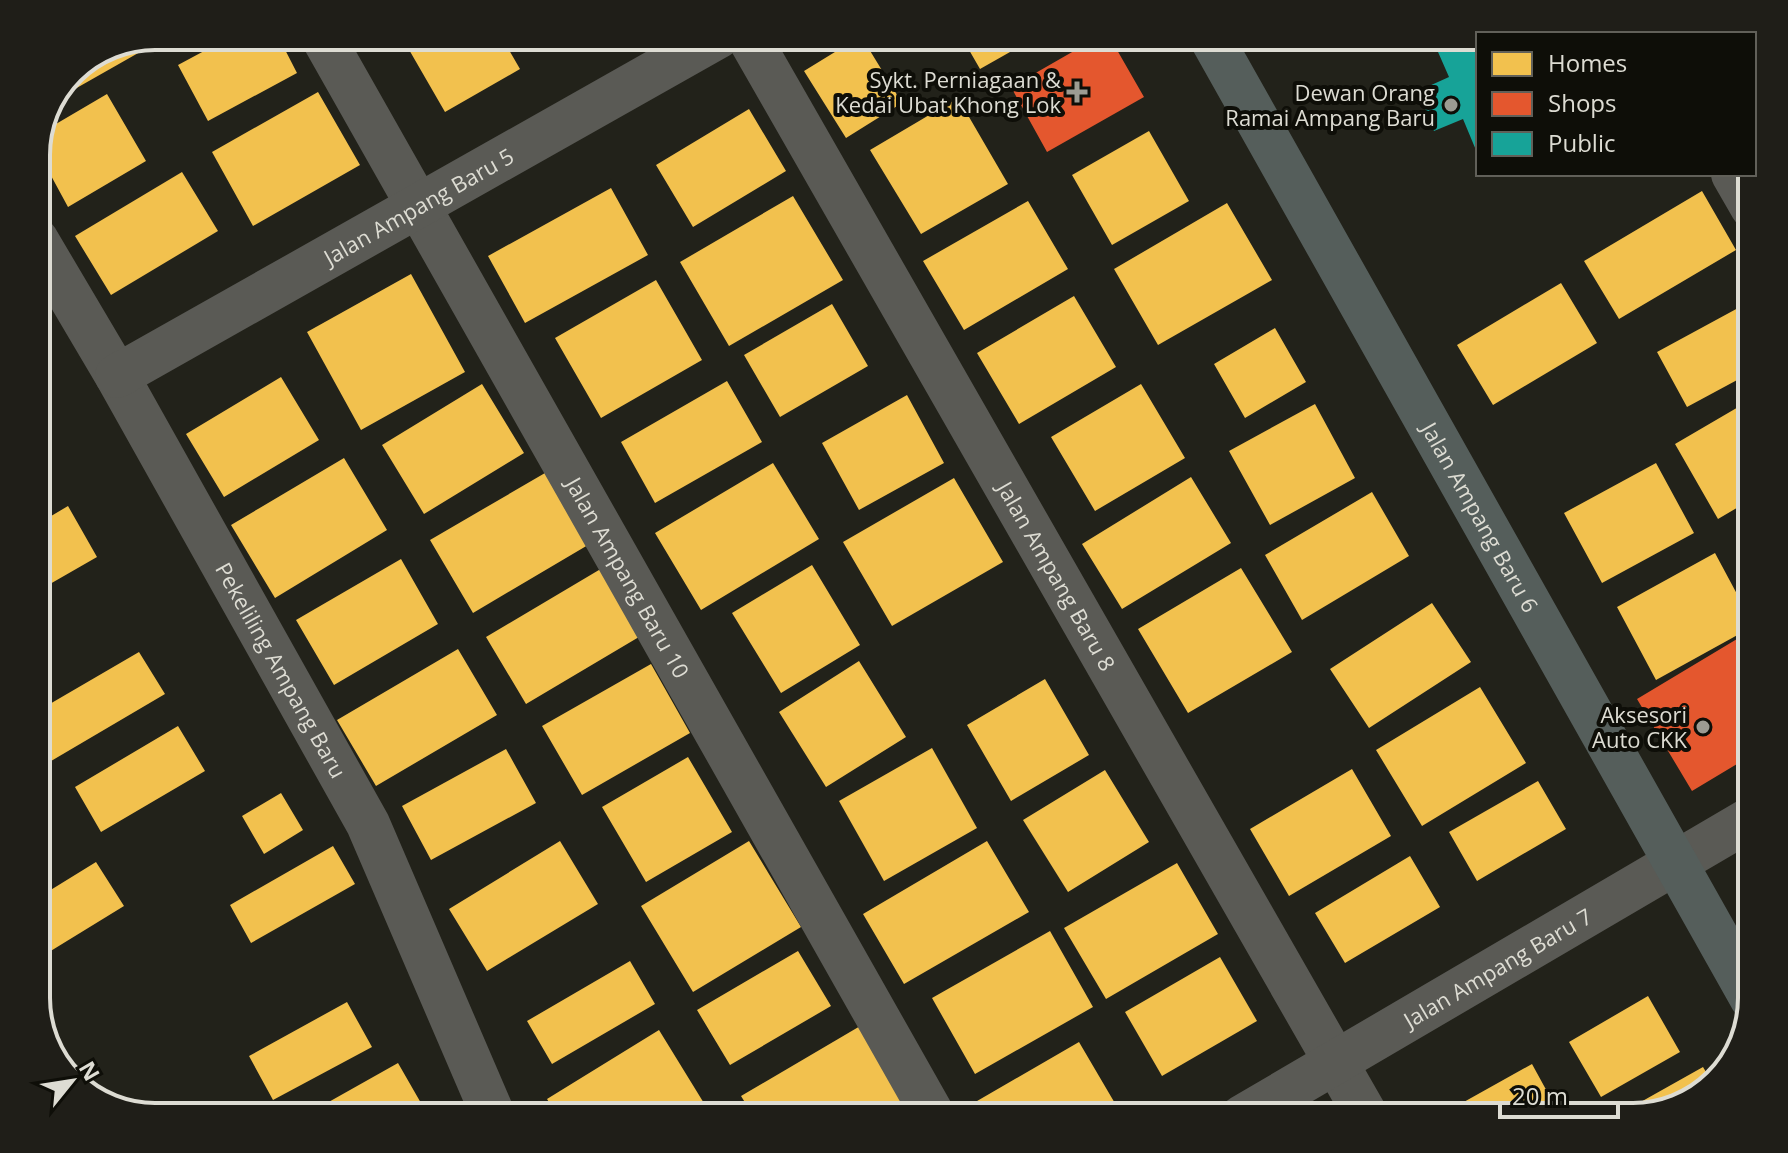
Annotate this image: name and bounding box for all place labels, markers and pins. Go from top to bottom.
place label: Sykt. Perniagaan & Kedai Ubat Khong Lok [835,64,1061,119]
place label: Dewan Orang Ramai Ampang Baru [1225,77,1435,132]
marker: Sykt. Perniagaan & Kedai Ubat Khong Lok [1068,83,1086,101]
marker: Dewan Orang Ramai Ampang Baru [1442,96,1460,114]
place label: Aksesori Auto CKK [1592,699,1688,754]
marker: Aksesori Auto CKK [1694,718,1712,736]

